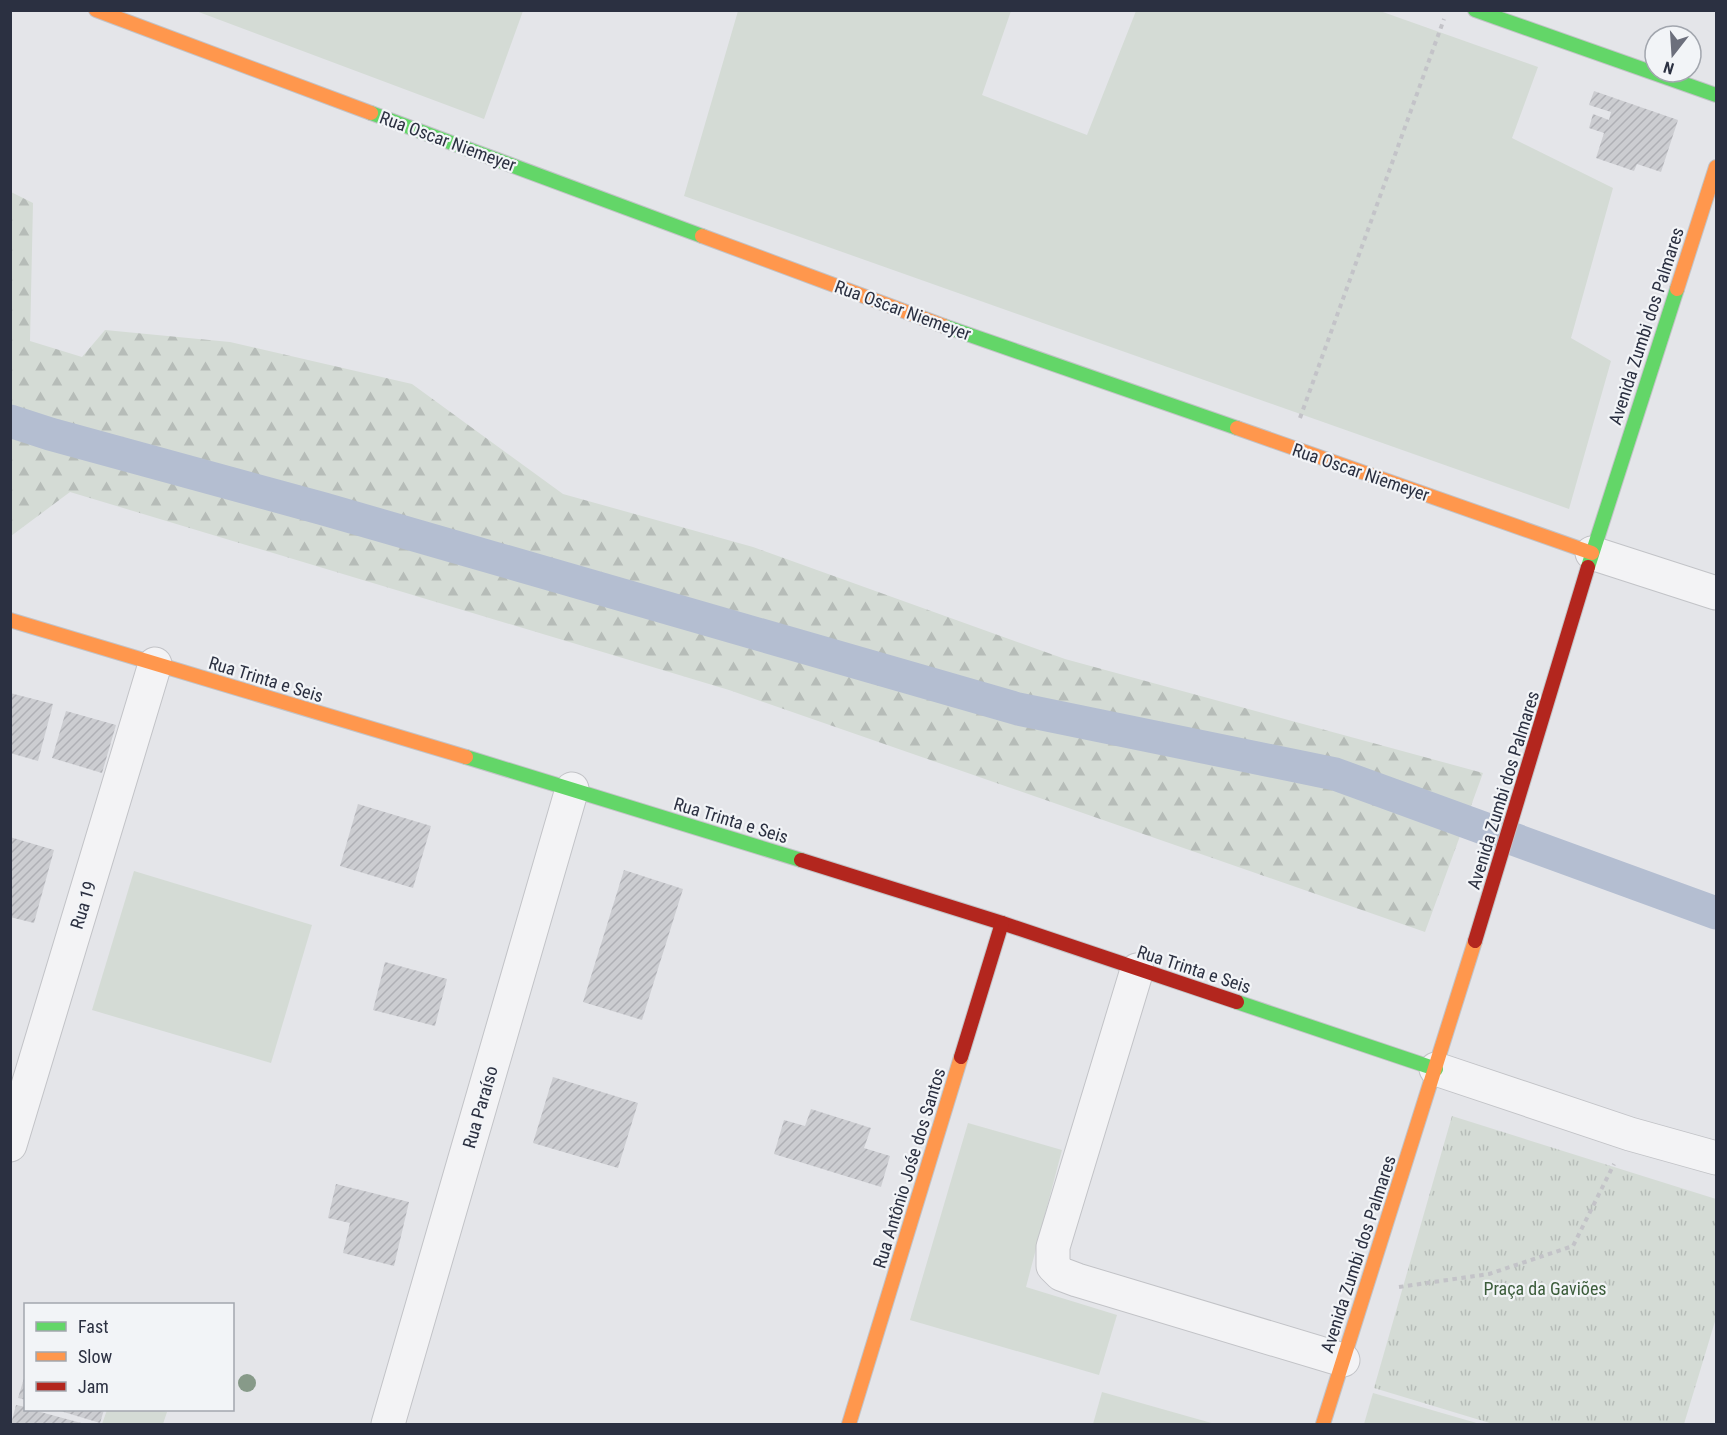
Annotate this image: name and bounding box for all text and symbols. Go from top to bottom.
north arrow [1643,24,1703,84]
text: N [1661,57,1676,78]
street label: Rua Oscar Niemeyer [377,107,519,176]
street label: Avenida Zumbi dos Palmares [1604,225,1688,427]
street label: Rua Oscar Niemeyer [832,276,974,345]
street label: Rua Oscar Niemeyer [1290,439,1433,505]
street label: Rua Trinta e Seis [206,652,326,706]
street label: Avenida Zumbi dos Palmares [1463,688,1543,892]
street label: Rua Trinta e Seis [671,793,791,847]
street label: Rua 19 [66,879,100,931]
street label: Rua Trinta e Seis [1134,941,1254,997]
street label: Rua Paraíso [458,1063,502,1151]
street label: Rua Antônio Jośe dos Santos [869,1065,949,1271]
street label: Avenida Zumbi dos Palmares [1316,1153,1400,1355]
park label: Praça da Gaviões [1483,1278,1607,1299]
legend [24,1303,234,1411]
text: Fast [78,1316,109,1337]
text: Slow [78,1346,113,1367]
text: Jam [78,1376,109,1397]

